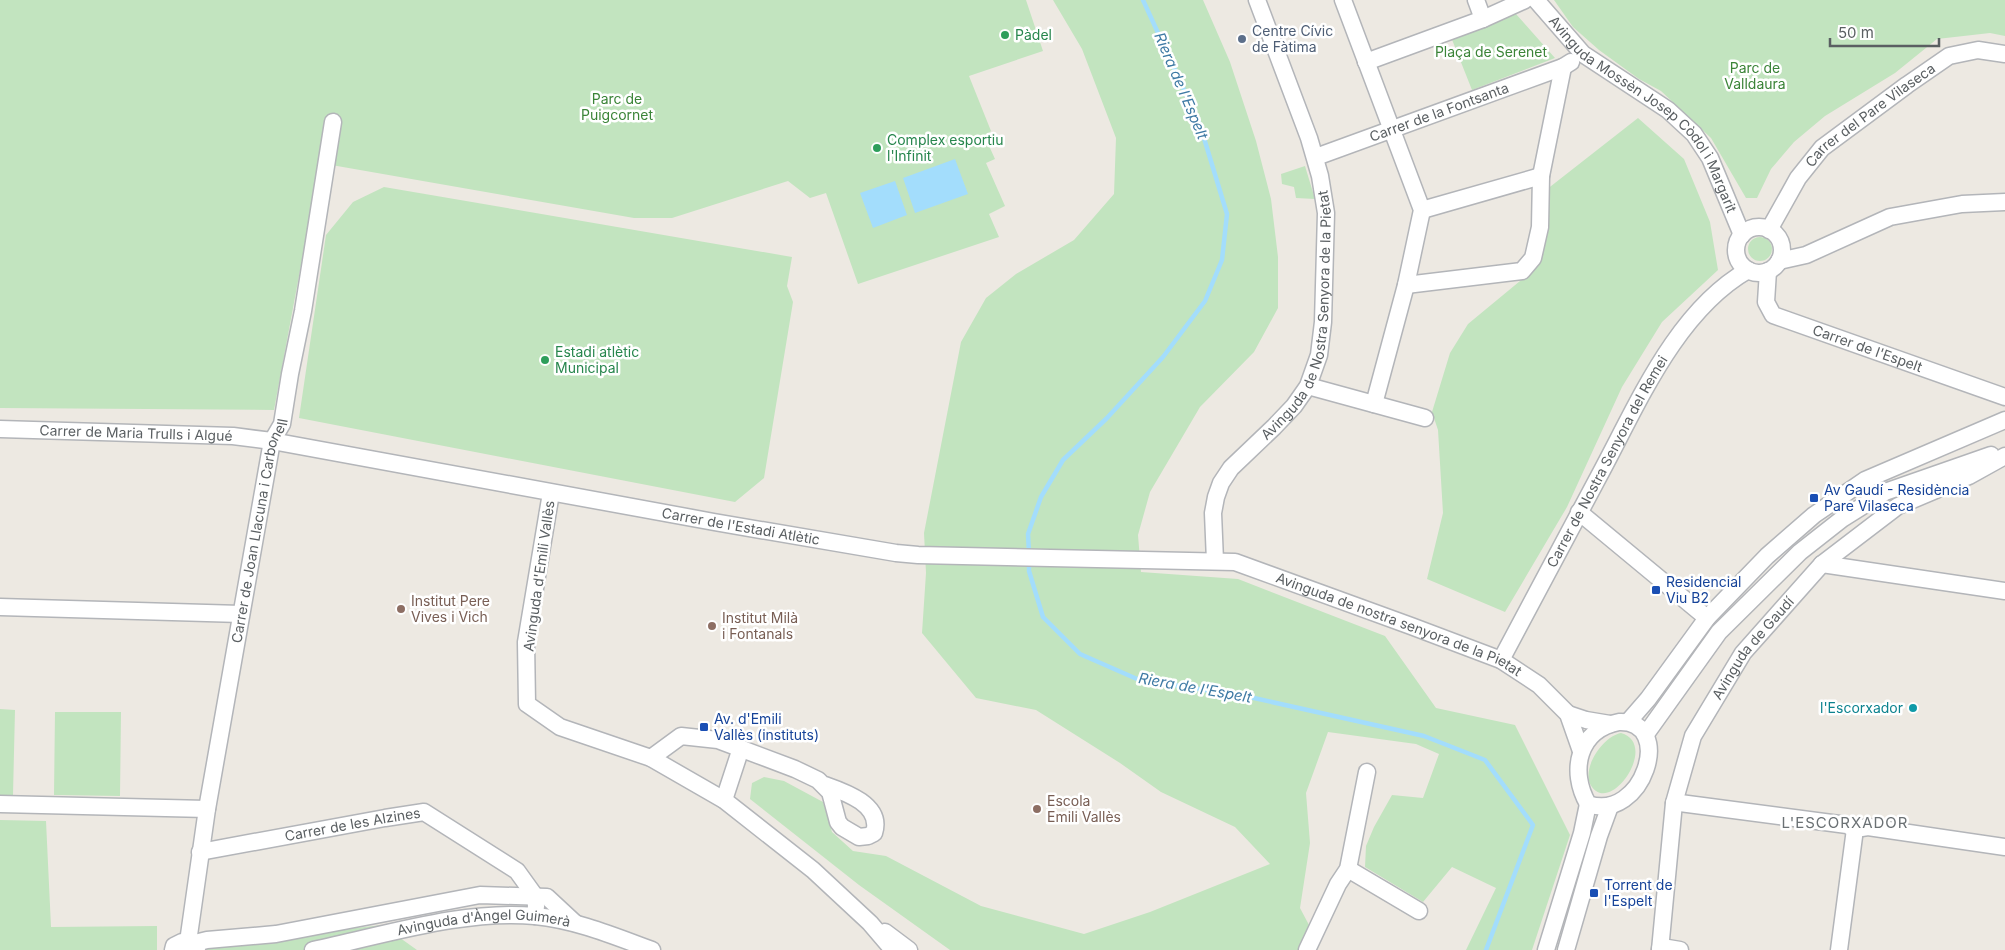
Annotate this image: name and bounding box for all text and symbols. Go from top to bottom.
street label: Avinguda Mossèn Josep Còdol i Margarit [1546,12,1741,215]
scale bar [1830,15,1939,47]
place label: Centre Cívic de Fàtima [1252,22,1333,55]
text: 50 m [1838,23,1874,42]
place label: Pàdel [1015,26,1052,43]
marker: Pàdel [999,29,1011,41]
water label: Riera de l'Espelt [1150,29,1213,143]
marker: Centre Cívic de Fàtima [1236,33,1248,45]
park label: Plaça de Serenet [1435,43,1547,60]
park label: Parc de Valldaura [1724,59,1786,92]
street label: Carrer del Pare Vilaseca [1801,59,1938,170]
street label: Carrer de la Fontsanta [1367,79,1511,145]
park label: Parc de Puigcornet [581,90,653,123]
place label: Complex esportiu l'Infinit [887,131,1004,164]
marker: Complex esportiu l'Infinit [871,142,883,154]
street label: Avinguda de Nostra Senyora de la Pietat [1257,189,1334,443]
street label: Carrer de l'Espelt [1811,321,1925,375]
place label: Estadi atlètic Municipal [555,343,639,376]
street label: Carrer de Nostra Senyora del Remei [1543,352,1671,570]
marker: Estadi atlètic Municipal [539,354,551,366]
street label: Carrer de Joan Llacuna i Carbonell [227,417,291,644]
street label: Carrer de Maria Trulls i Algué [39,421,233,444]
place label: Av Gaudí - Residència Pare Vilaseca [1824,481,1969,514]
marker: Av Gaudí - Residència Pare Vilaseca [1808,492,1820,504]
street label: Avinguda d'Emili Vallès [519,499,558,652]
street label: Carrer de l'Estadi Atlètic [661,504,821,548]
street label: Avinguda de nostra senyora de la Pietat [1274,569,1526,680]
place label: Residencial Viu B2 [1666,573,1741,606]
marker: Residencial Viu B2 [1650,584,1662,596]
place label: Institut Pere Vives i Vich [411,592,490,625]
street label: Avinguda de Gaudí [1708,593,1797,702]
marker: Institut Pere Vives i Vich [395,603,407,615]
place label: Institut Milà i Fontanals [722,609,798,642]
marker: Institut Milà i Fontanals [706,620,718,632]
water label: Riera de l'Espelt [1137,668,1254,707]
place label: l'Escorxador [1820,699,1903,716]
marker: l'Escorxador [1907,702,1919,714]
place label: Av. d'Emili Vallès (instituts) [714,710,819,743]
marker: Av. d'Emili Vallès (instituts) [698,721,710,733]
place label: Escola Emili Vallès [1047,792,1121,825]
marker: Escola Emili Vallès [1031,803,1043,815]
street label: Carrer de les Alzines [283,804,422,844]
district label: L'ESCORXADOR [1782,813,1908,832]
place label: Torrent de l'Espelt [1604,876,1673,909]
marker: Torrent de l'Espelt [1588,887,1600,899]
street label: Avinguda d'Àngel Guimerà [395,906,572,939]

